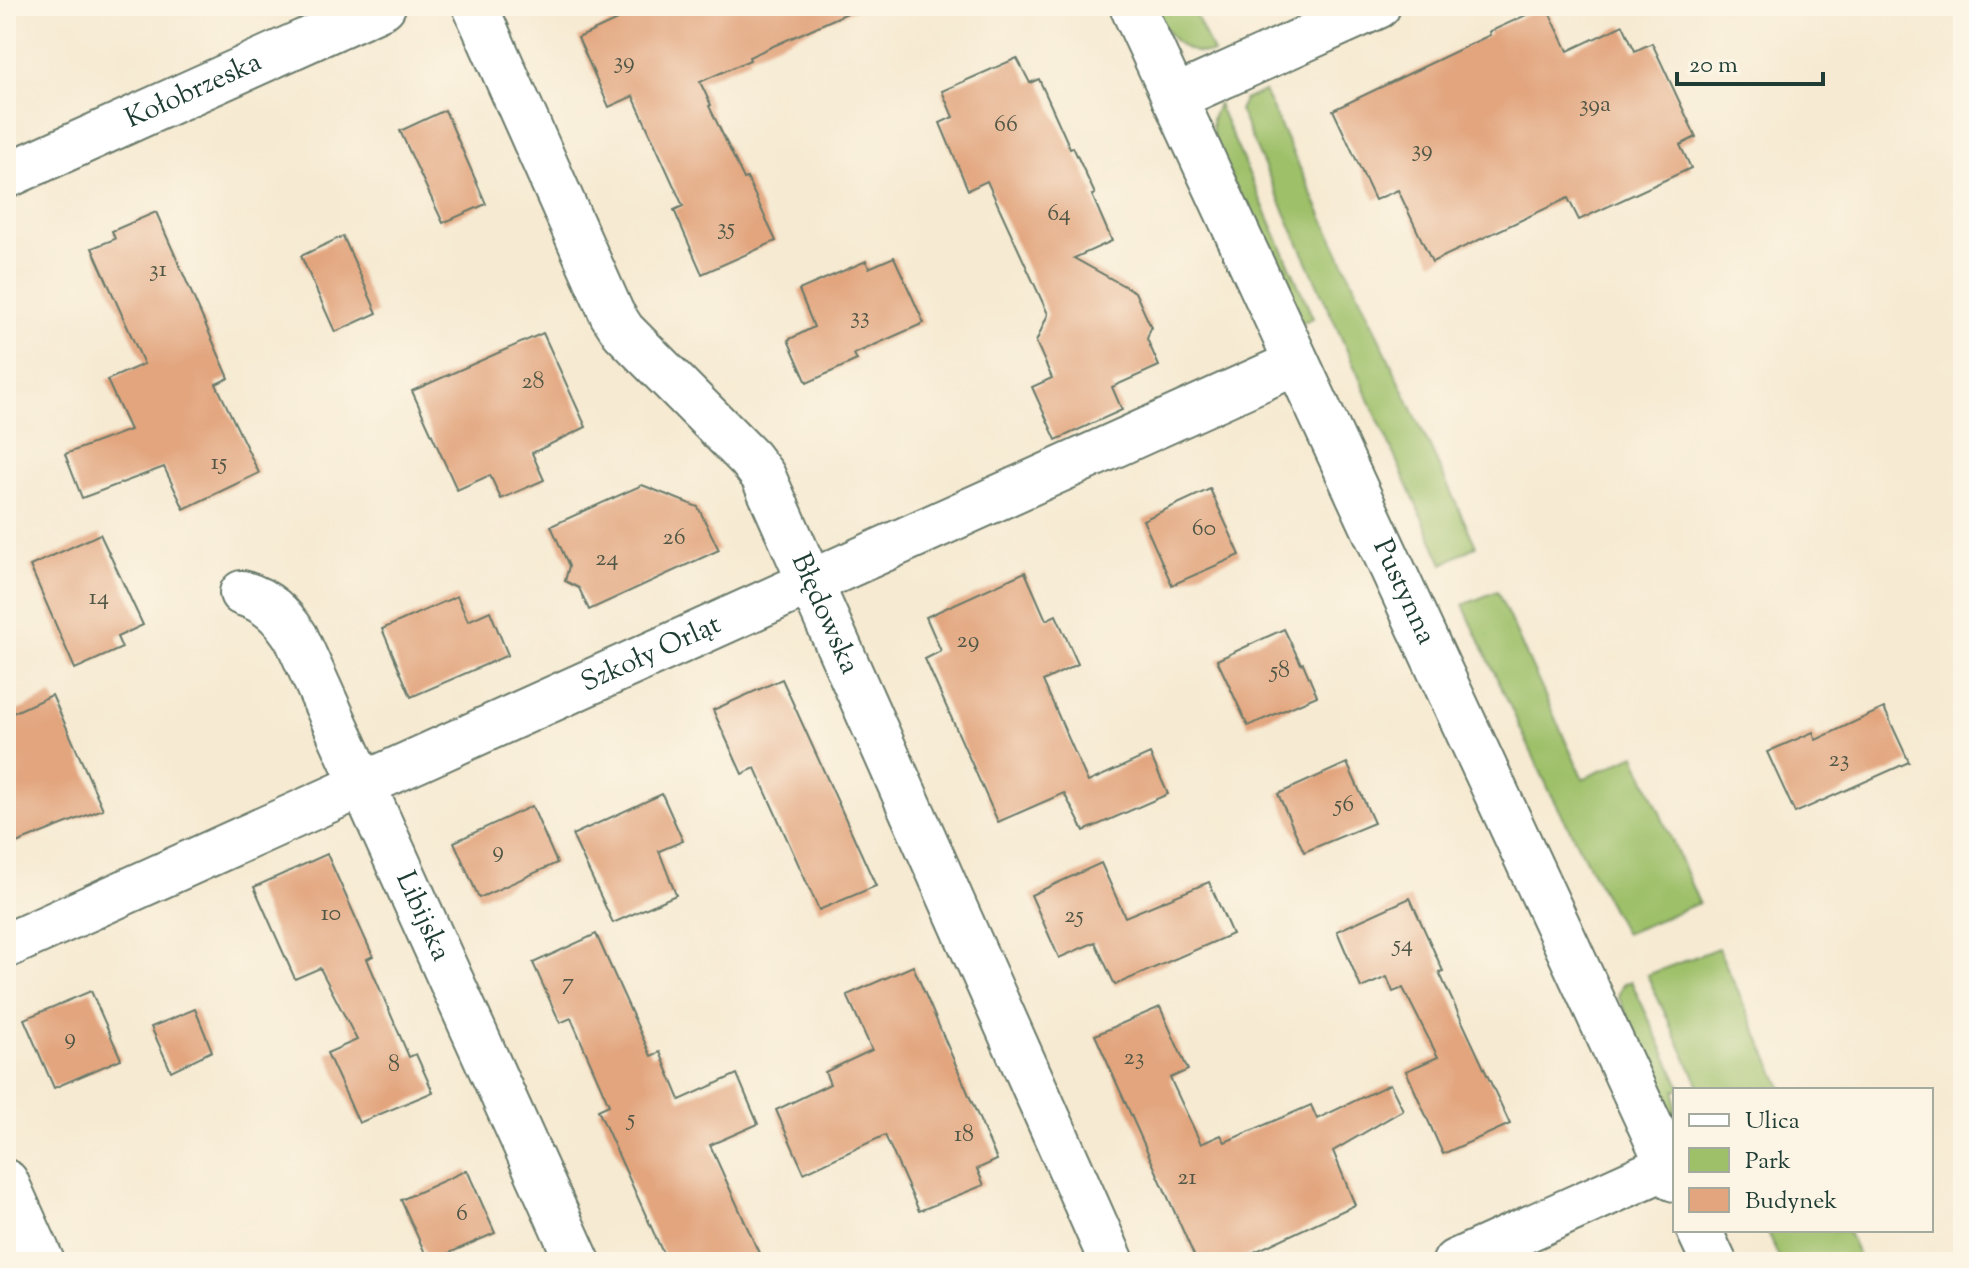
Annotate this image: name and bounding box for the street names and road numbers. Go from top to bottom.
street label: Kołobrzeska [119,43,268,139]
street label: Pustynna [1362,533,1445,652]
street label: Błędowska [780,547,869,681]
street label: Szkoły Orląt [575,605,728,703]
street label: Libijska [384,865,460,968]

